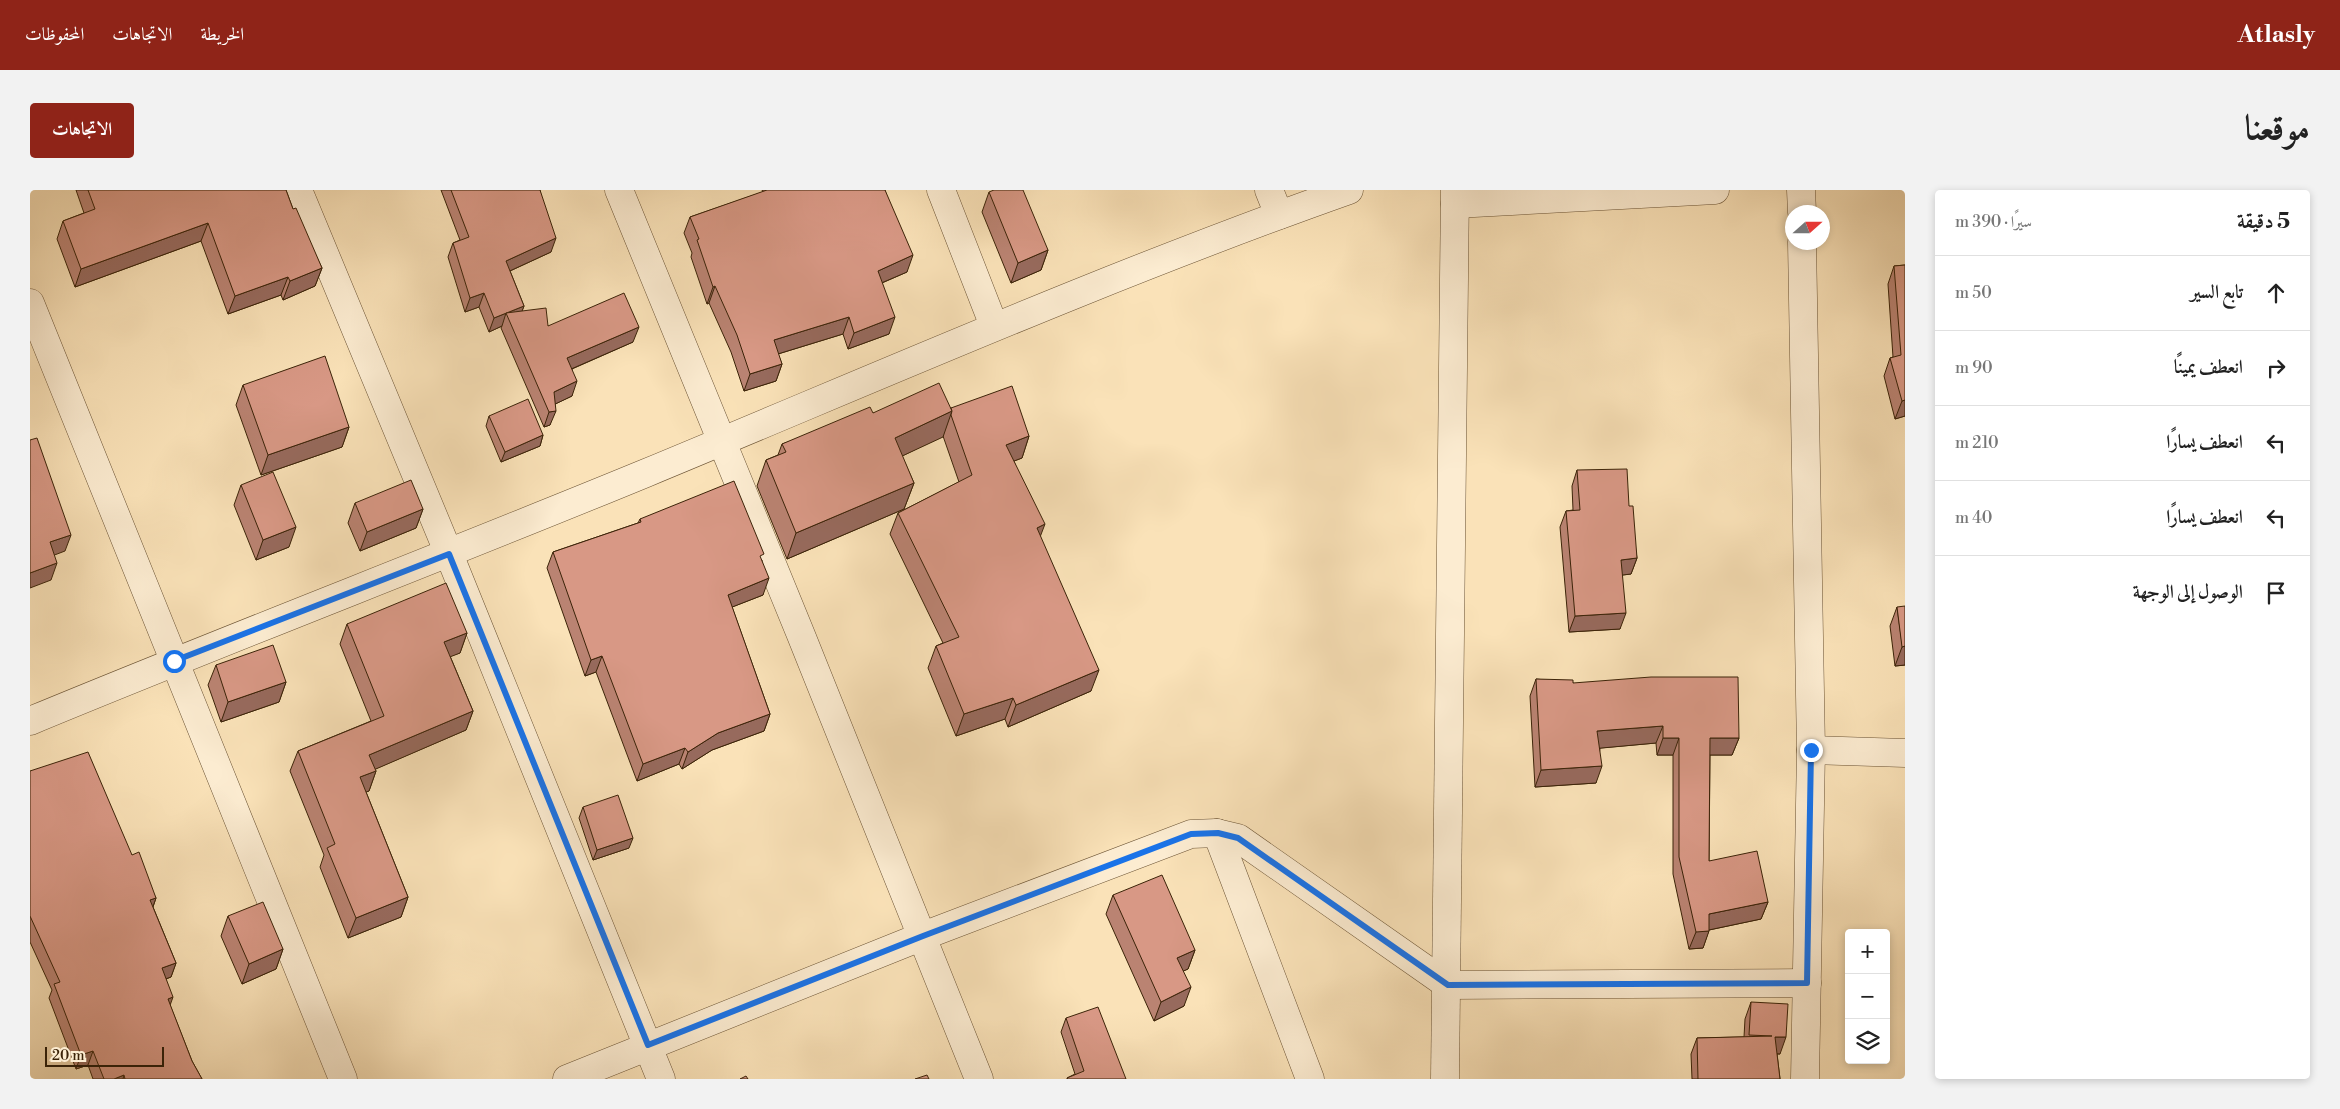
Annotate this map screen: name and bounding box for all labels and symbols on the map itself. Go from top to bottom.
north arrow [1785,205,1830,250]
route start [163,650,186,673]
route end [1800,739,1823,762]
scale bar [45,1044,164,1067]

